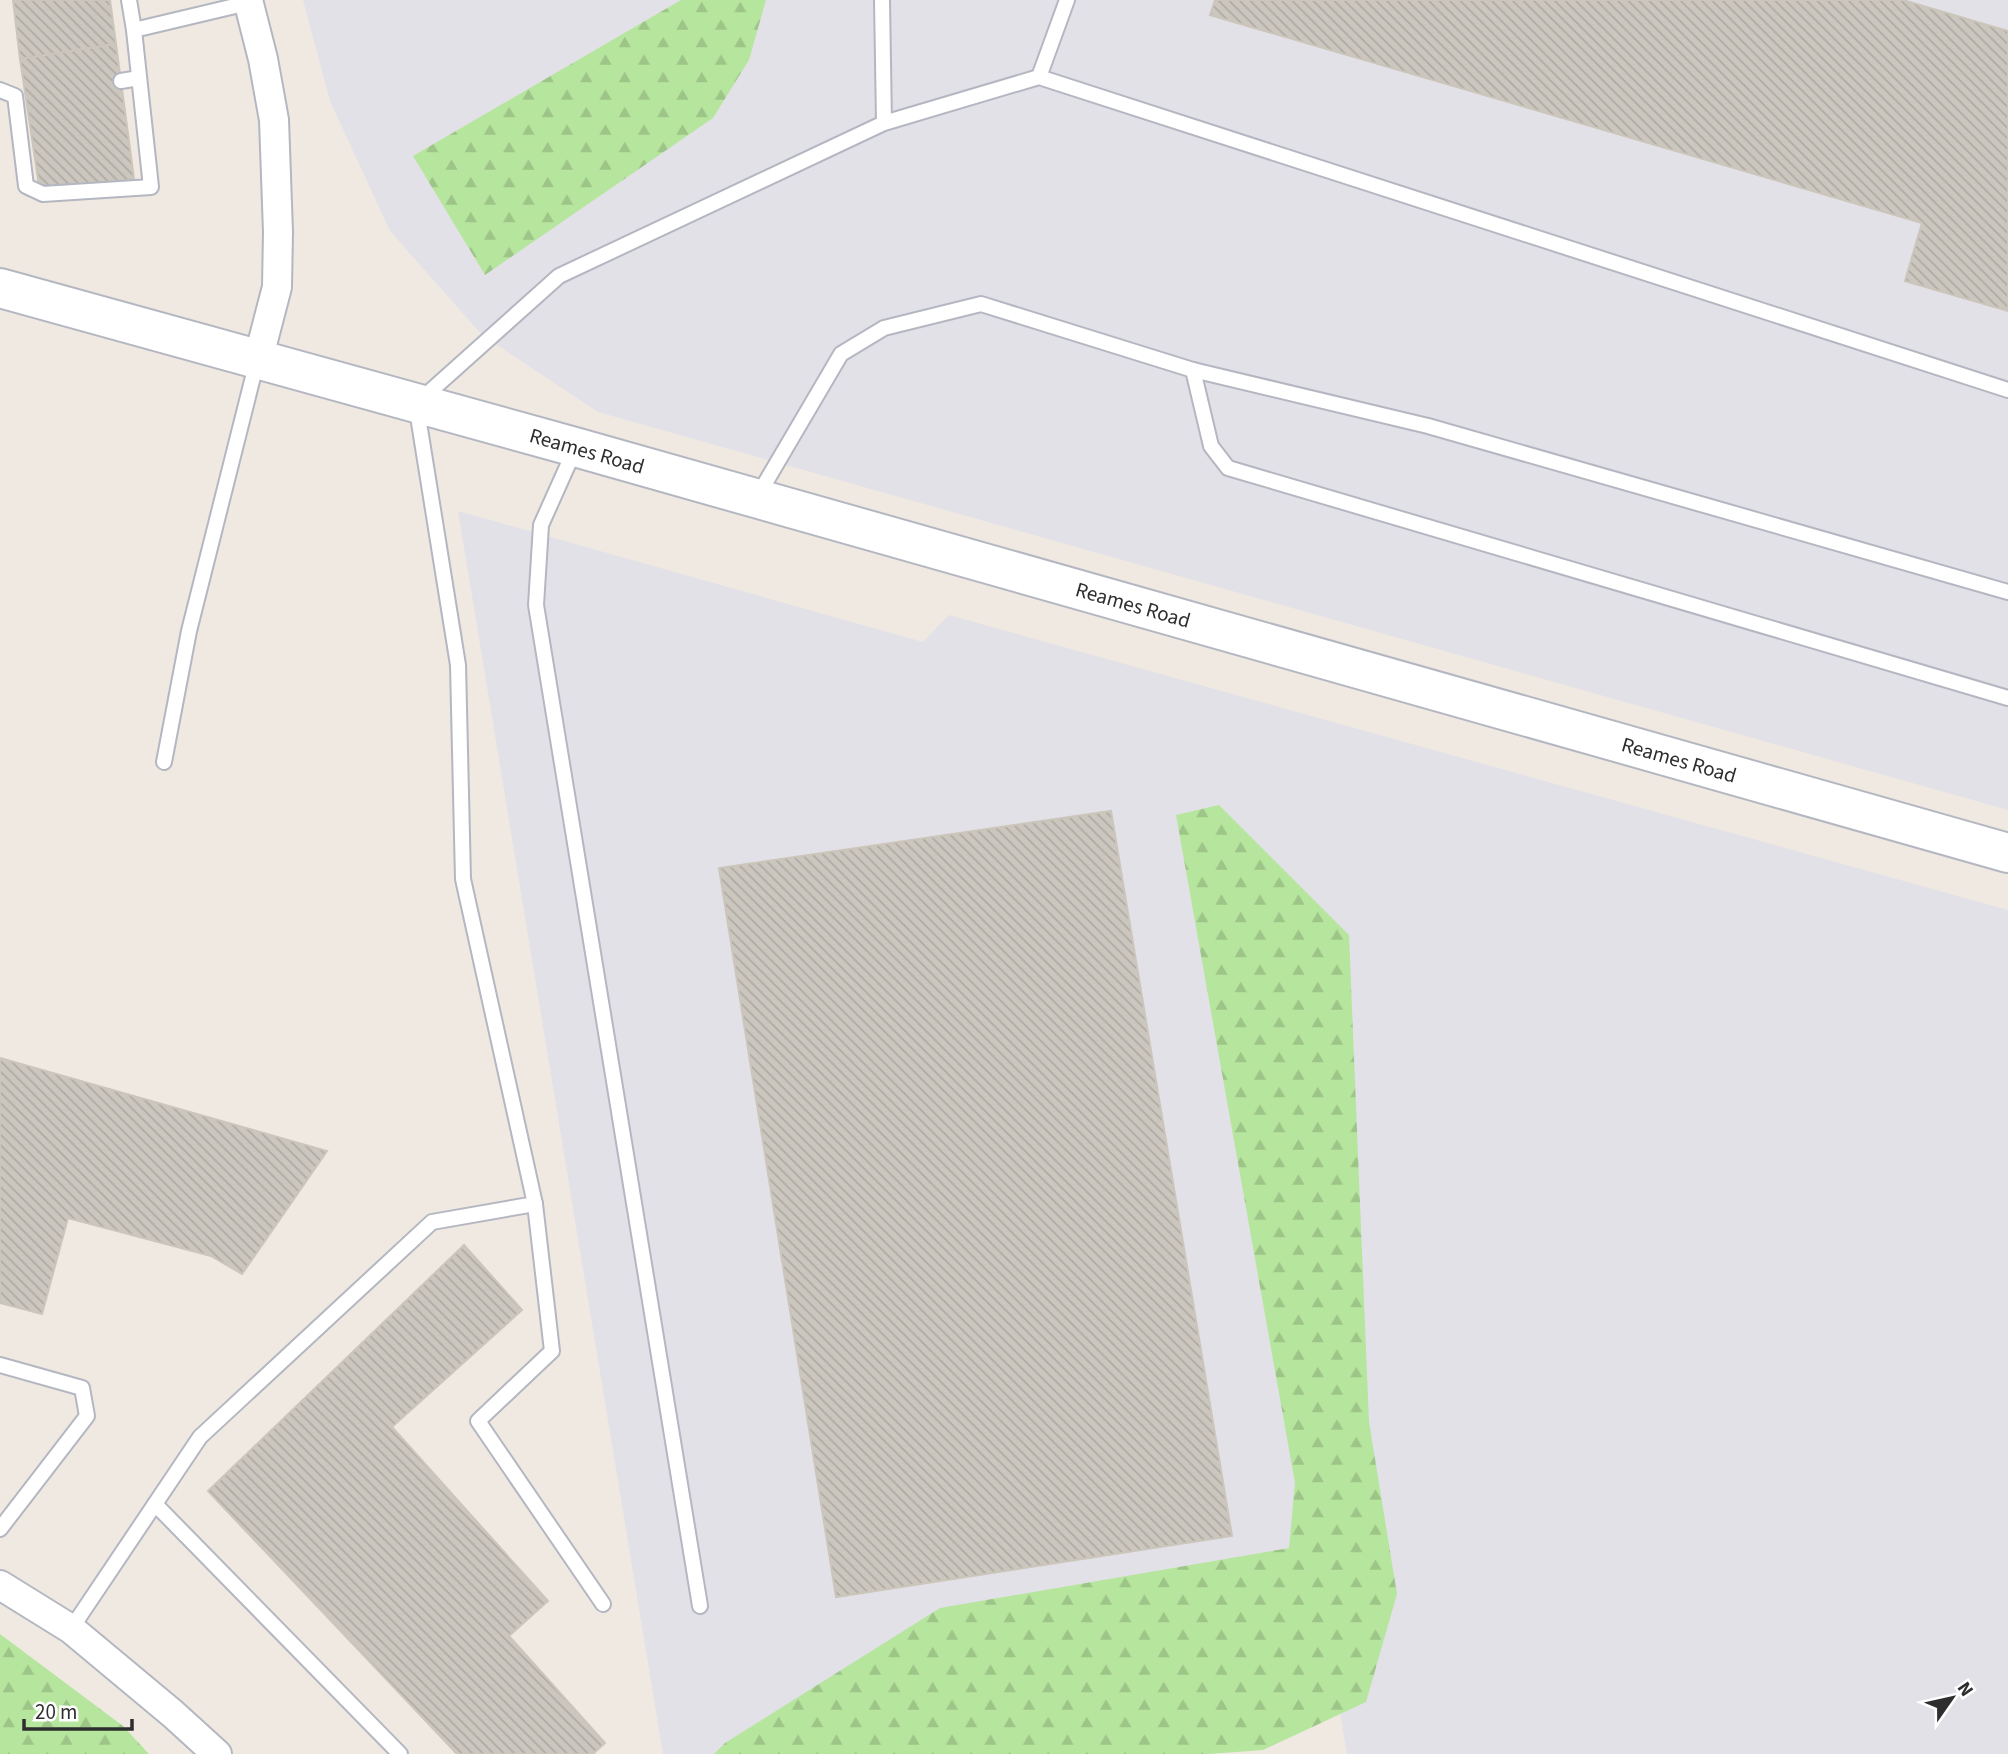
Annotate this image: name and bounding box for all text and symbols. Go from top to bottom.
street label: Reames Road [526,420,648,482]
street label: Reames Road [1072,574,1194,636]
street label: Reames Road [1618,729,1740,791]
north arrow [1917,1663,1987,1733]
text: N [1950,1677,1980,1702]
scale bar [24,1688,133,1732]
text: 20 m [35,1697,77,1727]

